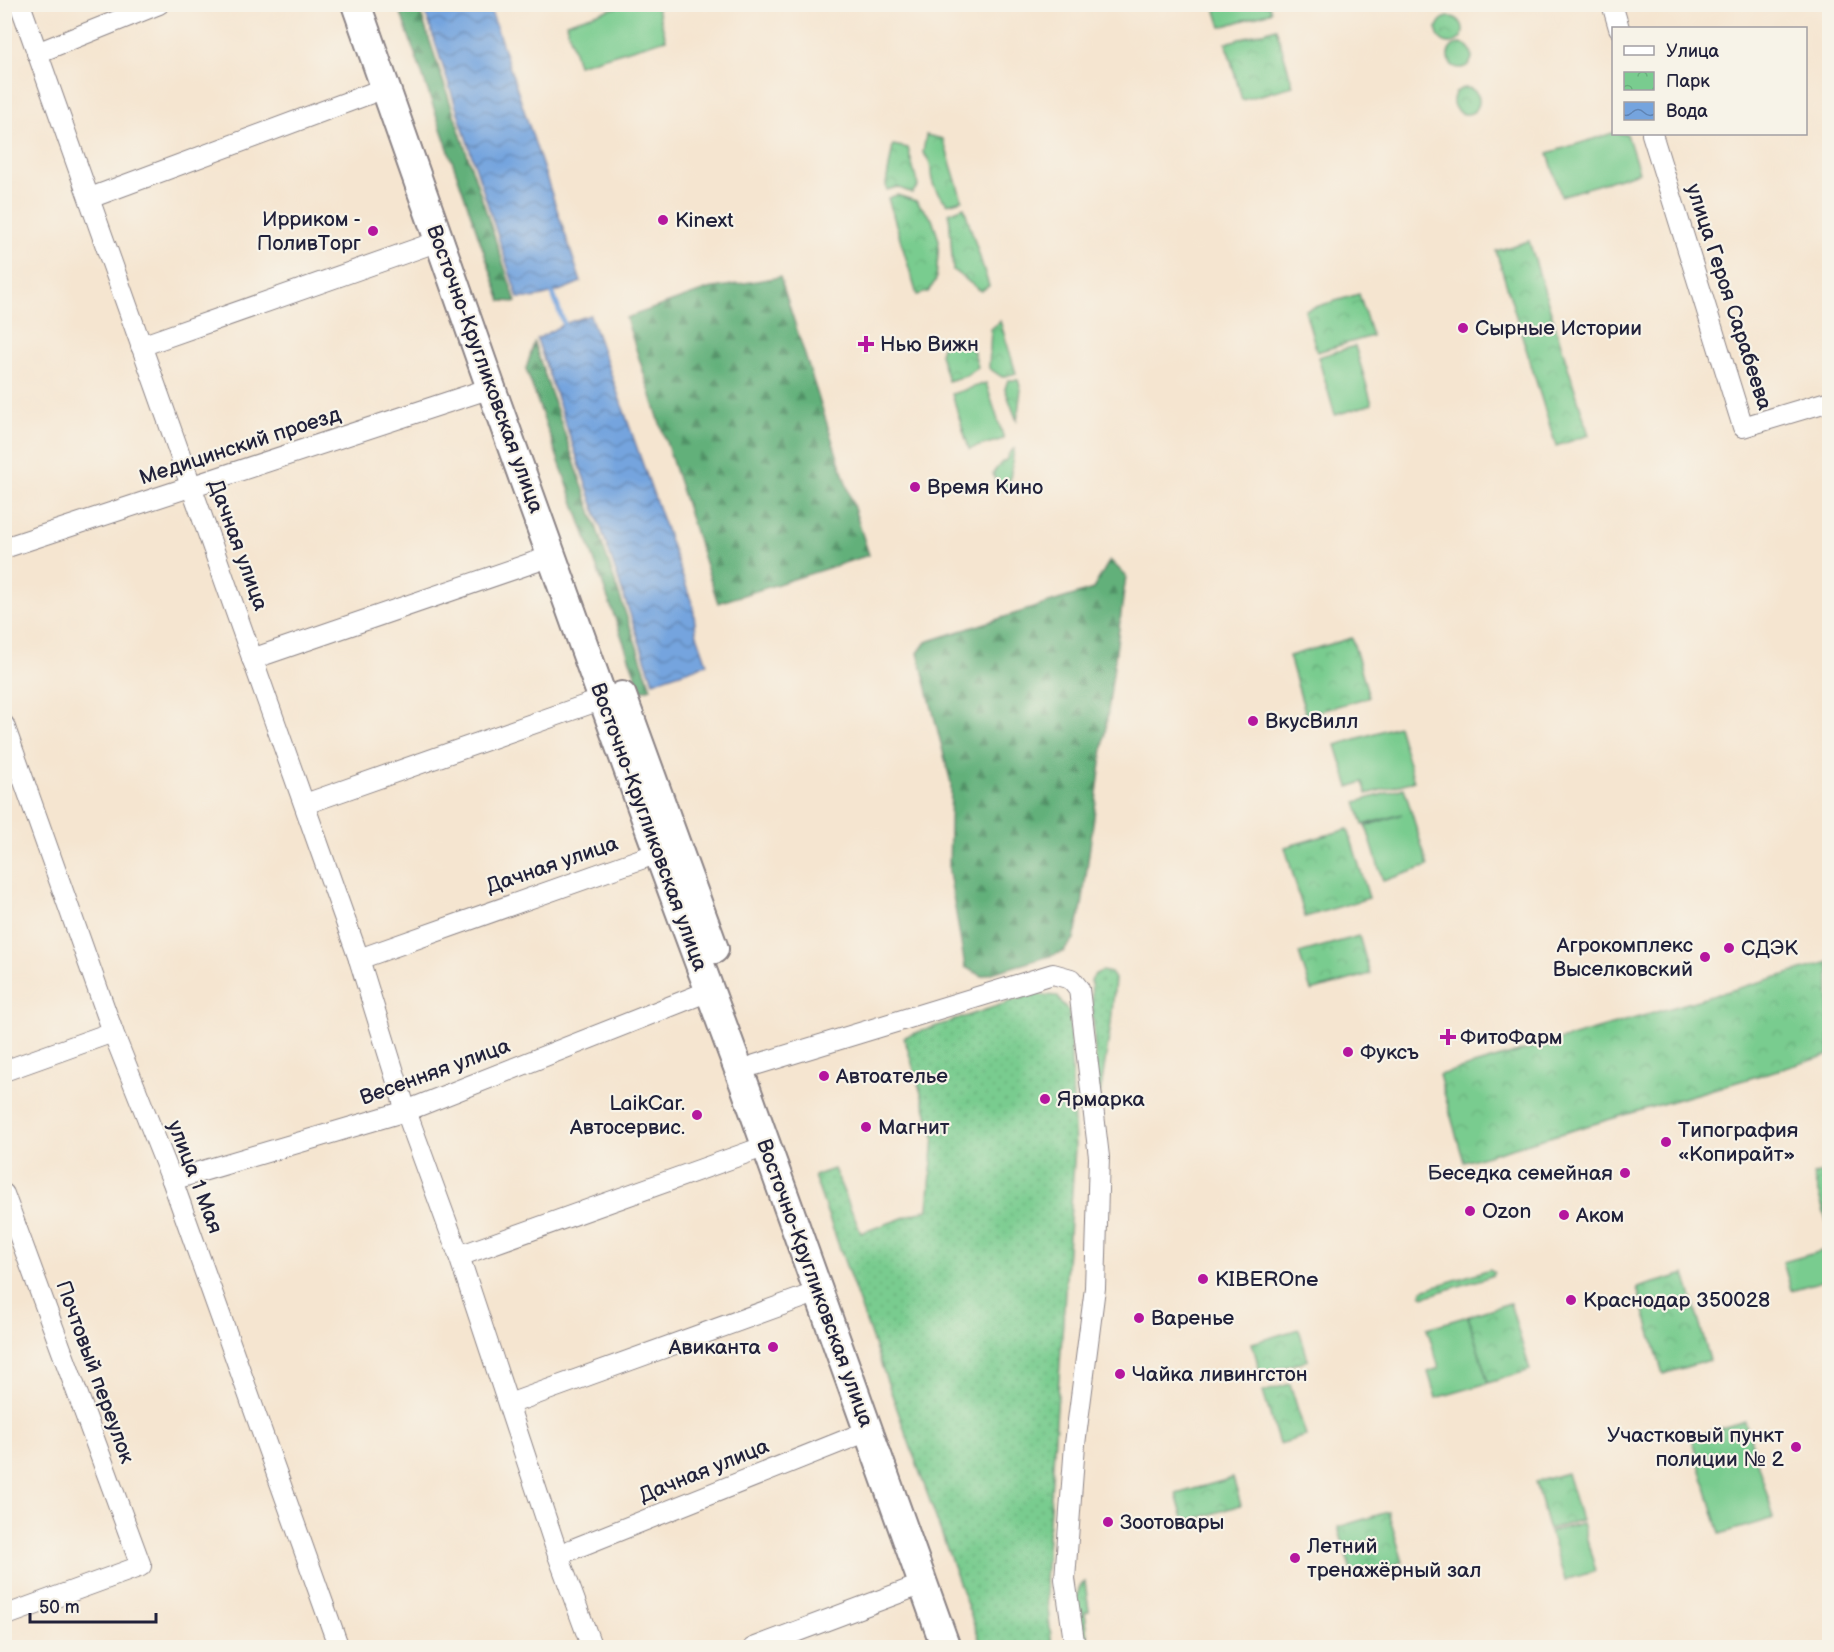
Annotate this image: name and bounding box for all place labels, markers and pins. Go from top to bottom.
place label: Ирриком - ПоливТорг [257,207,361,256]
place label: Kinext [675,208,734,233]
marker: Kinext [656,213,670,227]
marker: Ирриком - ПоливТорг [366,224,380,238]
place label: Сырные Истории [1475,316,1642,341]
marker: Сырные Истории [1456,321,1470,335]
place label: Нью Вижн [880,332,979,357]
marker: Нью Вижн [857,335,875,353]
place label: Время Кино [927,475,1043,500]
marker: Время Кино [908,480,922,494]
place label: ВкусВилл [1265,709,1358,734]
marker: ВкусВилл [1246,714,1260,728]
place label: Агрокомплекс Выселковский [1553,933,1693,982]
place label: СДЭК [1741,936,1798,961]
marker: СДЭК [1722,941,1736,955]
marker: Агрокомплекс Выселковский [1698,950,1712,964]
place label: ФитоФарм [1460,1025,1563,1050]
marker: ФитоФарм [1441,1030,1455,1044]
place label: Фуксъ [1360,1040,1419,1065]
marker: Фуксъ [1341,1045,1355,1059]
place label: Автоателье [835,1064,948,1089]
marker: Автоателье [817,1069,831,1083]
place label: Ярмарка [1057,1087,1145,1112]
place label: LaikCar. Автосервис. [569,1091,685,1140]
marker: Ярмарка [1038,1092,1052,1106]
marker: LaikCar. Автосервис. [690,1108,704,1122]
place label: Магнит [878,1115,950,1140]
place label: Типография «Копирайт» [1678,1118,1798,1167]
marker: Магнит [859,1120,873,1134]
marker: Типография «Копирайт» [1659,1135,1673,1149]
place label: Беседка семейная [1428,1161,1613,1186]
marker: Беседка семейная [1618,1166,1632,1180]
place label: Ozon [1482,1199,1531,1224]
place label: Аком [1575,1203,1624,1228]
marker: Ozon [1463,1204,1477,1218]
marker: Аком [1557,1208,1571,1222]
place label: KIBEROne [1215,1267,1319,1292]
marker: KIBEROne [1196,1272,1210,1286]
place label: Краснодар 350028 [1583,1288,1770,1313]
marker: Краснодар 350028 [1564,1293,1578,1307]
place label: Варенье [1151,1306,1235,1331]
marker: Варенье [1132,1311,1146,1325]
place label: Авиканта [668,1335,762,1360]
marker: Авиканта [766,1340,780,1354]
place label: Чайка ливингстон [1132,1362,1308,1387]
marker: Чайка ливингстон [1113,1367,1127,1381]
place label: Участковый пункт полиции № 2 [1607,1423,1785,1472]
marker: Участковый пункт полиции № 2 [1789,1440,1803,1454]
place label: Зоотовары [1120,1510,1224,1535]
marker: Зоотовары [1101,1515,1115,1529]
place label: Летний тренажёрный зал [1306,1534,1481,1583]
marker: Летний тренажёрный зал [1288,1551,1302,1565]

